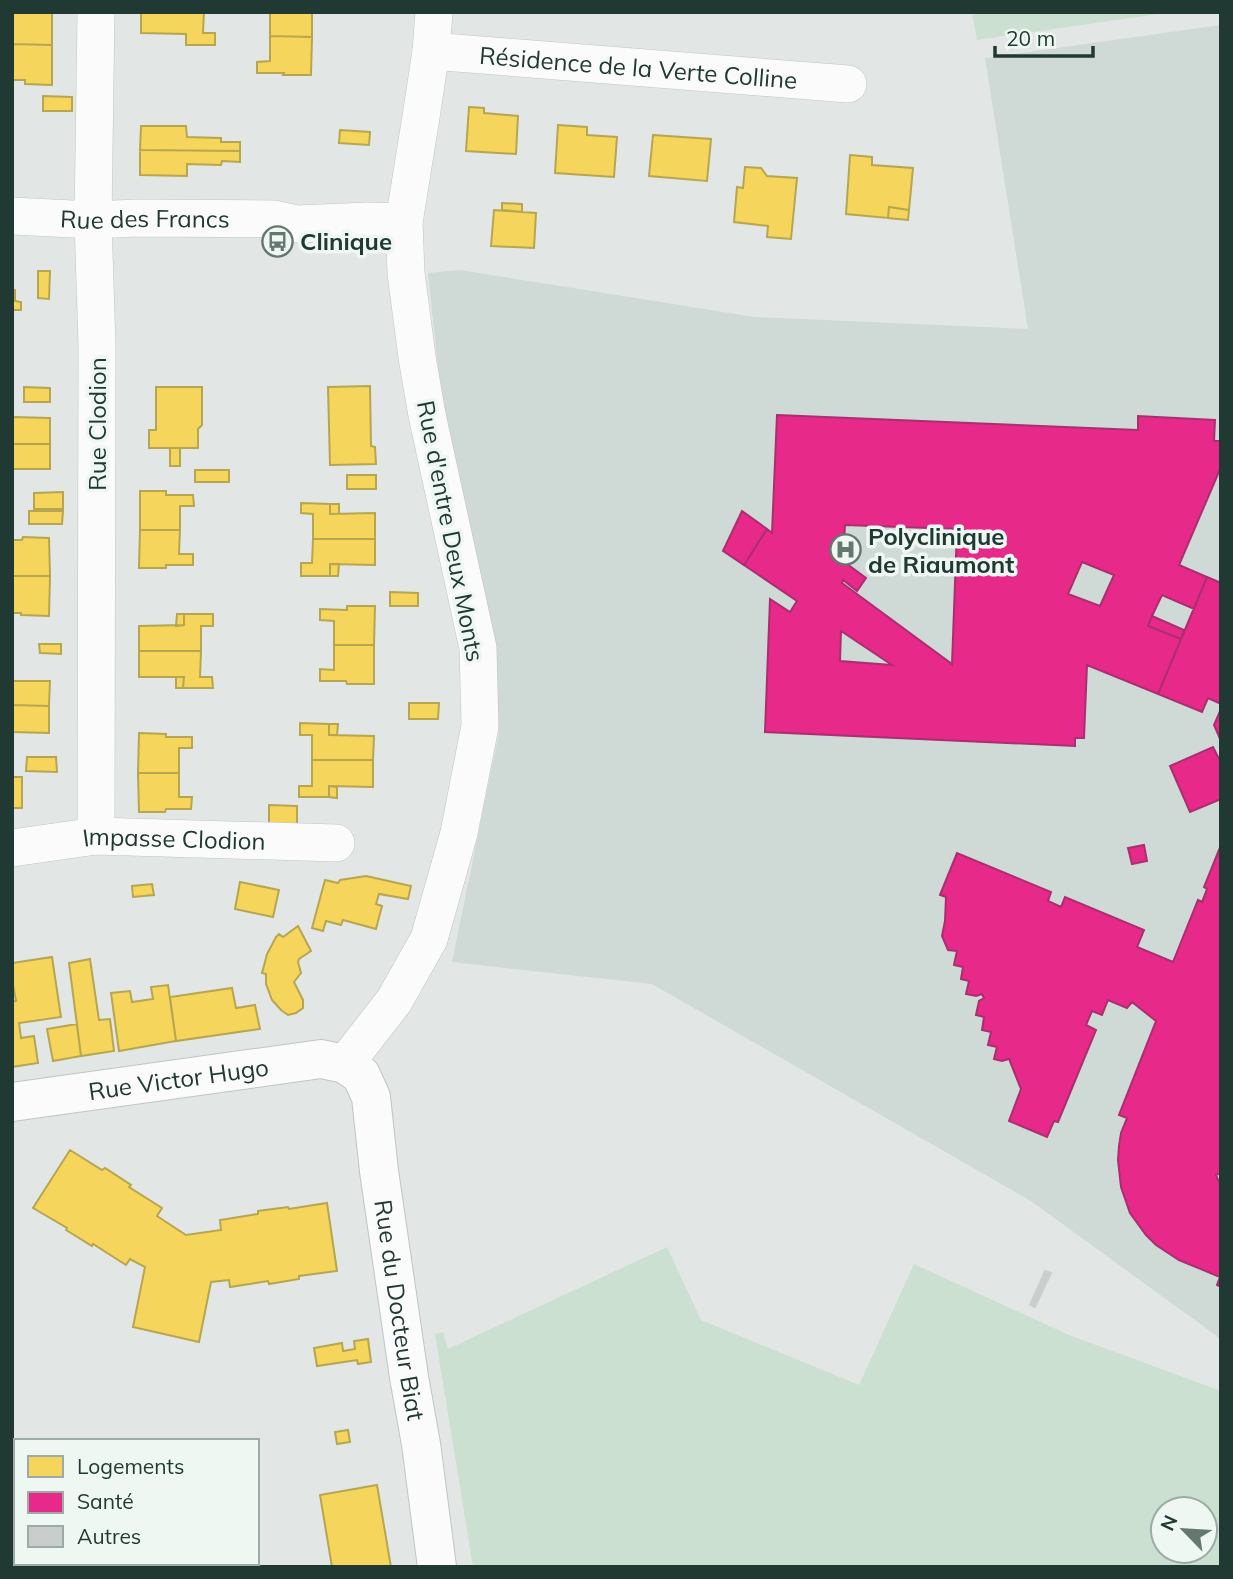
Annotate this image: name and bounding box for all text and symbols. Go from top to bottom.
scale bar [995,14,1093,58]
text: 20 m [1006,25,1055,51]
street label: Résidence de la Verte Colline [478,40,798,95]
street label: Rue des Francs [59,203,230,235]
bus stop icon: Clinique [260,224,294,258]
place label: Clinique [300,226,392,256]
street label: Rue Clodion [82,357,112,491]
street label: Rue d'entre Deux Monts [411,398,491,664]
place label: Polyclinique de Riaumont [868,521,1014,579]
hospital icon: Polyclinique de Riaumont [828,533,862,567]
street label: Impasse Clodion [81,821,266,856]
street label: Rue Victor Hugo [86,1051,270,1106]
street label: Rue du Docteur Biat [368,1198,431,1423]
legend [14,1439,259,1565]
text: Logements [77,1453,184,1479]
text: Santé [77,1488,134,1514]
north arrow [1149,1495,1219,1565]
text: N [1155,1511,1183,1534]
text: Autres [77,1523,141,1549]

